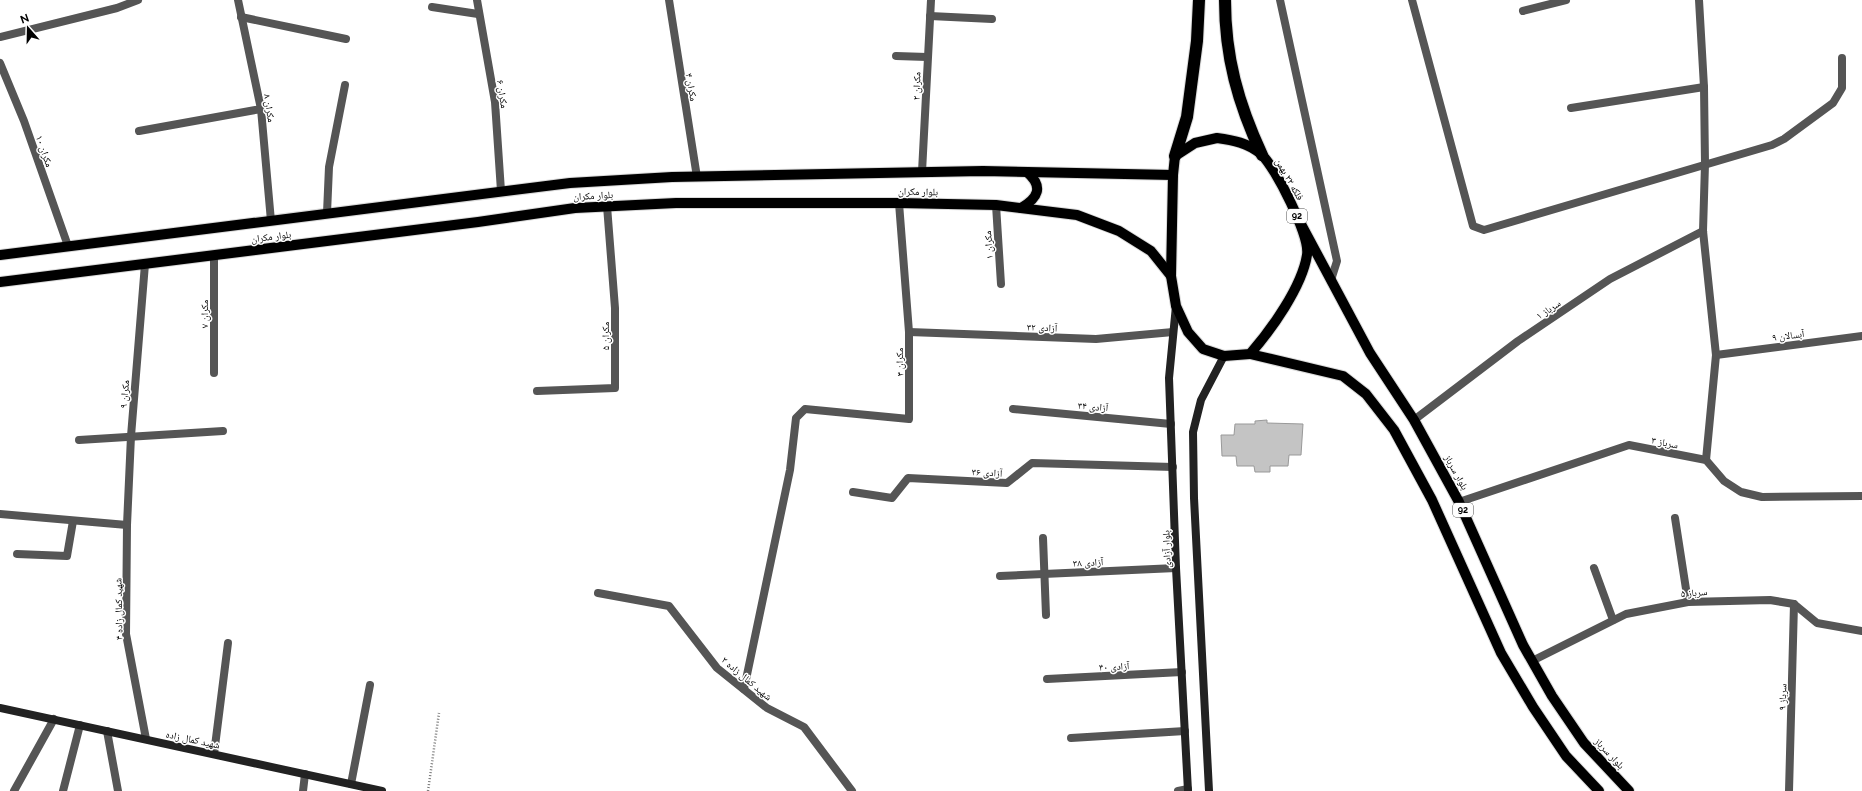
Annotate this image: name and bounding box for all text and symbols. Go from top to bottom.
north arrow [8,8,48,48]
text: N [19,12,31,27]
street label: مکران ۲ [911,71,924,100]
street label: مکران ۴ [683,72,699,103]
street label: مکران ۶ [494,79,510,110]
street label: مکران ۸ [261,93,277,124]
street label: مکران ۱۰ [33,134,55,169]
street label: فلکه ۲۲ بهمن [1272,156,1306,203]
street label: بلوار مکران [898,186,938,198]
street label: بلوار مکران [573,189,614,203]
road number: 92 [1287,209,1307,223]
street label: بلوار مکران [250,229,292,245]
street label: مکران ۱ [982,230,996,260]
street label: سرباز ۱ [1534,297,1563,322]
street label: مکران ۷ [199,299,211,328]
street label: مکران ۵ [600,321,612,350]
street label: آزادی ۳۲ [1027,321,1058,335]
street label: آبسالان ۹ [1771,328,1805,344]
street label: مکران ۳ [894,347,906,376]
street label: مکران ۹ [118,379,132,409]
street label: آزادی ۳۴ [1077,400,1109,414]
street label: سرباز ۳ [1651,435,1680,451]
street label: بلوار سرباز [1442,452,1471,492]
street label: آزادی ۳۶ [971,466,1003,480]
road number: 92 [1453,503,1473,517]
street label: بلوار آزادی [1160,530,1174,568]
street label: آزادی ۳۸ [1073,556,1104,570]
street label: شهید کمال زاده ۴ [112,577,126,640]
street label: سرباز ۵ [1680,586,1708,599]
street label: شهید کمال زاده ۲ [719,654,774,704]
street label: آزادی ۴۰ [1099,660,1130,674]
street label: سرباز ۹ [1777,683,1789,711]
street label: شهید کمال زاده [165,728,221,752]
street label: بلوار سرباز [1592,735,1627,772]

